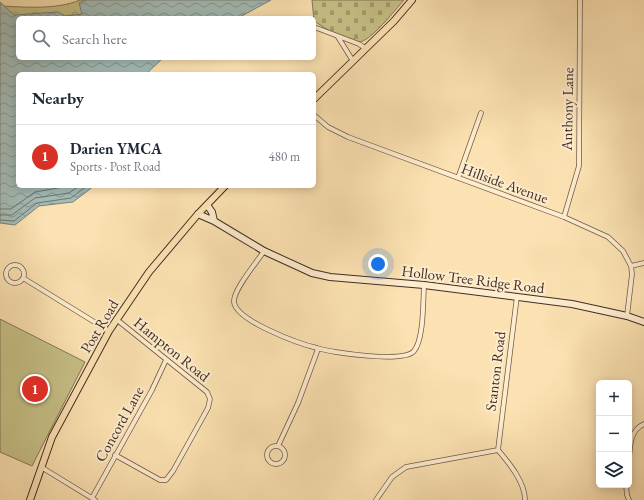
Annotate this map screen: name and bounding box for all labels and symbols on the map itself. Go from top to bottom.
street label: Anthony Lane [557,67,577,152]
street label: Hillside Avenue [459,159,551,208]
your location [368,254,388,274]
street label: Hollow Tree Ridge Road [400,261,546,297]
street label: Post Road [76,296,123,356]
street label: Hampton Road [130,313,214,386]
street label: Stanton Road [481,330,509,412]
pin: 1 [22,374,48,404]
street label: Concord Lane [90,383,148,465]

